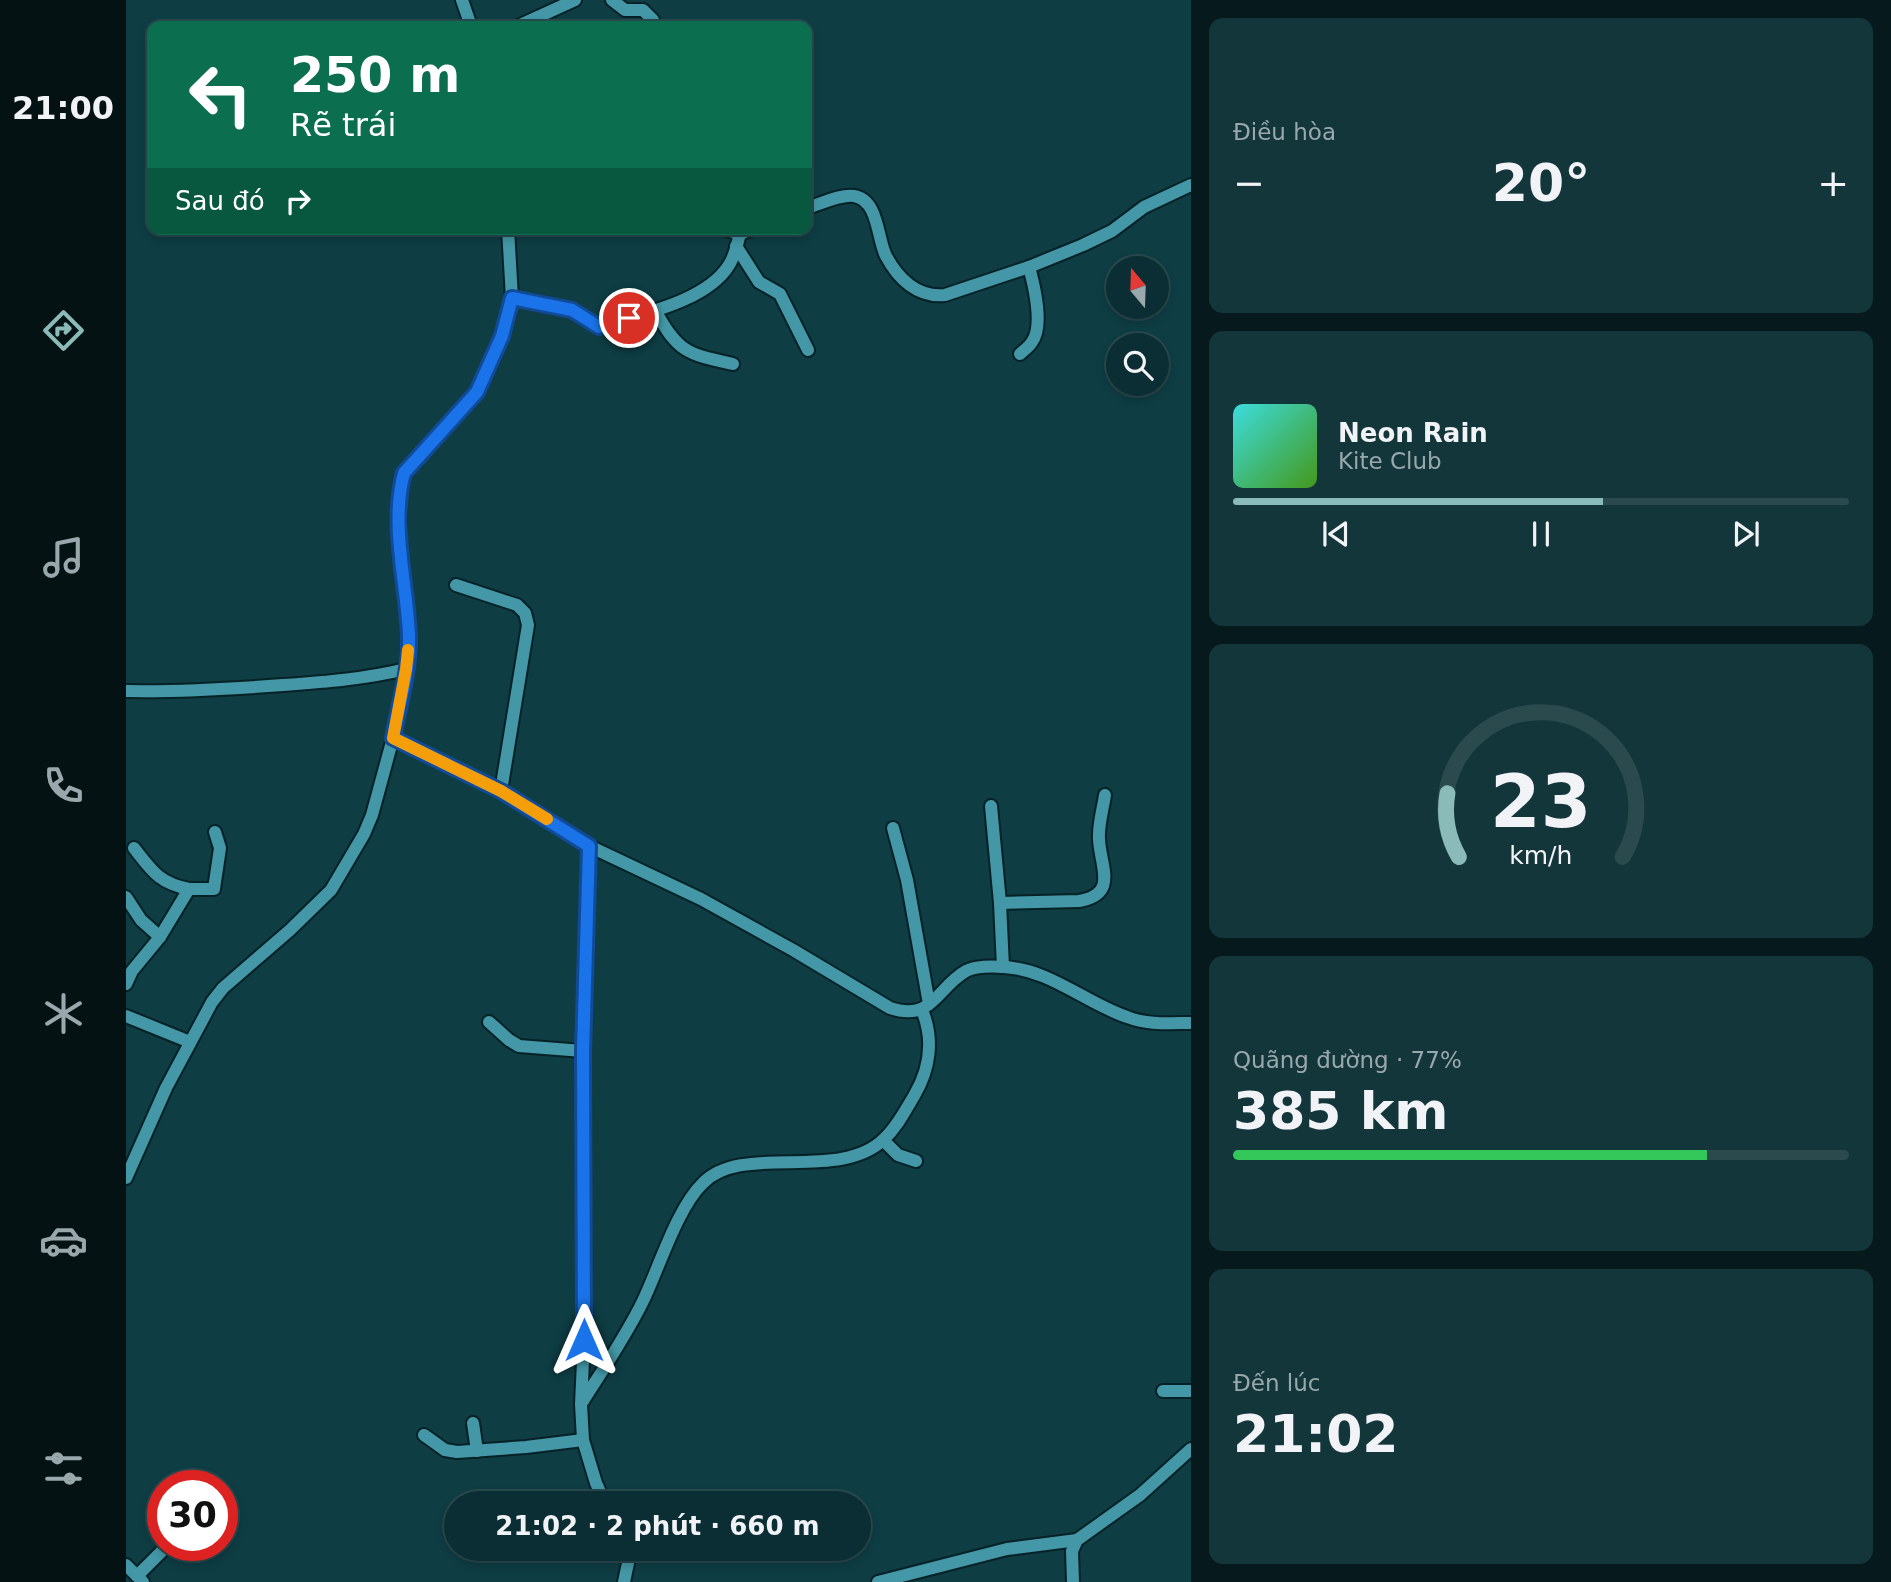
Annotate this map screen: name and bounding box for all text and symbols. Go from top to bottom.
text: 250 m [290,47,460,104]
icon: left [175,49,266,140]
text: 21:00 [12,89,114,127]
text: Rẽ trái [290,106,396,144]
text: Điều hòa [1233,119,1336,145]
text: 20° [1492,153,1590,213]
text: − [1233,161,1265,205]
text: + [1817,161,1849,205]
icon: right [279,182,317,220]
text: Sau đó [175,186,265,216]
north arrow [1106,256,1169,318]
map controls [1106,256,1169,396]
pin [599,288,659,348]
icon: arrive [610,299,648,337]
icon: directions [39,306,88,355]
button: search [1106,333,1169,396]
text: Neon Rain [1338,418,1488,448]
text: Kite Club [1338,448,1442,474]
icon: previous [1317,515,1355,553]
icon: pause [1522,515,1560,553]
icon: next [1727,515,1765,553]
icon: music [39,533,88,582]
text: 23 [1490,759,1592,844]
icon: phone [39,761,88,810]
text: km/h [1509,841,1573,870]
icon: climate [39,989,88,1038]
text: Quãng đường · 77% [1233,1047,1462,1073]
text: 385 km [1233,1081,1448,1141]
icon: car [39,1216,88,1265]
position arrow [547,1303,621,1377]
text: Đến lúc [1233,1370,1320,1396]
text: 21:02 [1233,1404,1399,1464]
icon: filters [39,1444,88,1493]
speed limit sign: 30 [147,1470,238,1561]
text: 21:02 · 2 phút · 660 m [495,1511,820,1541]

